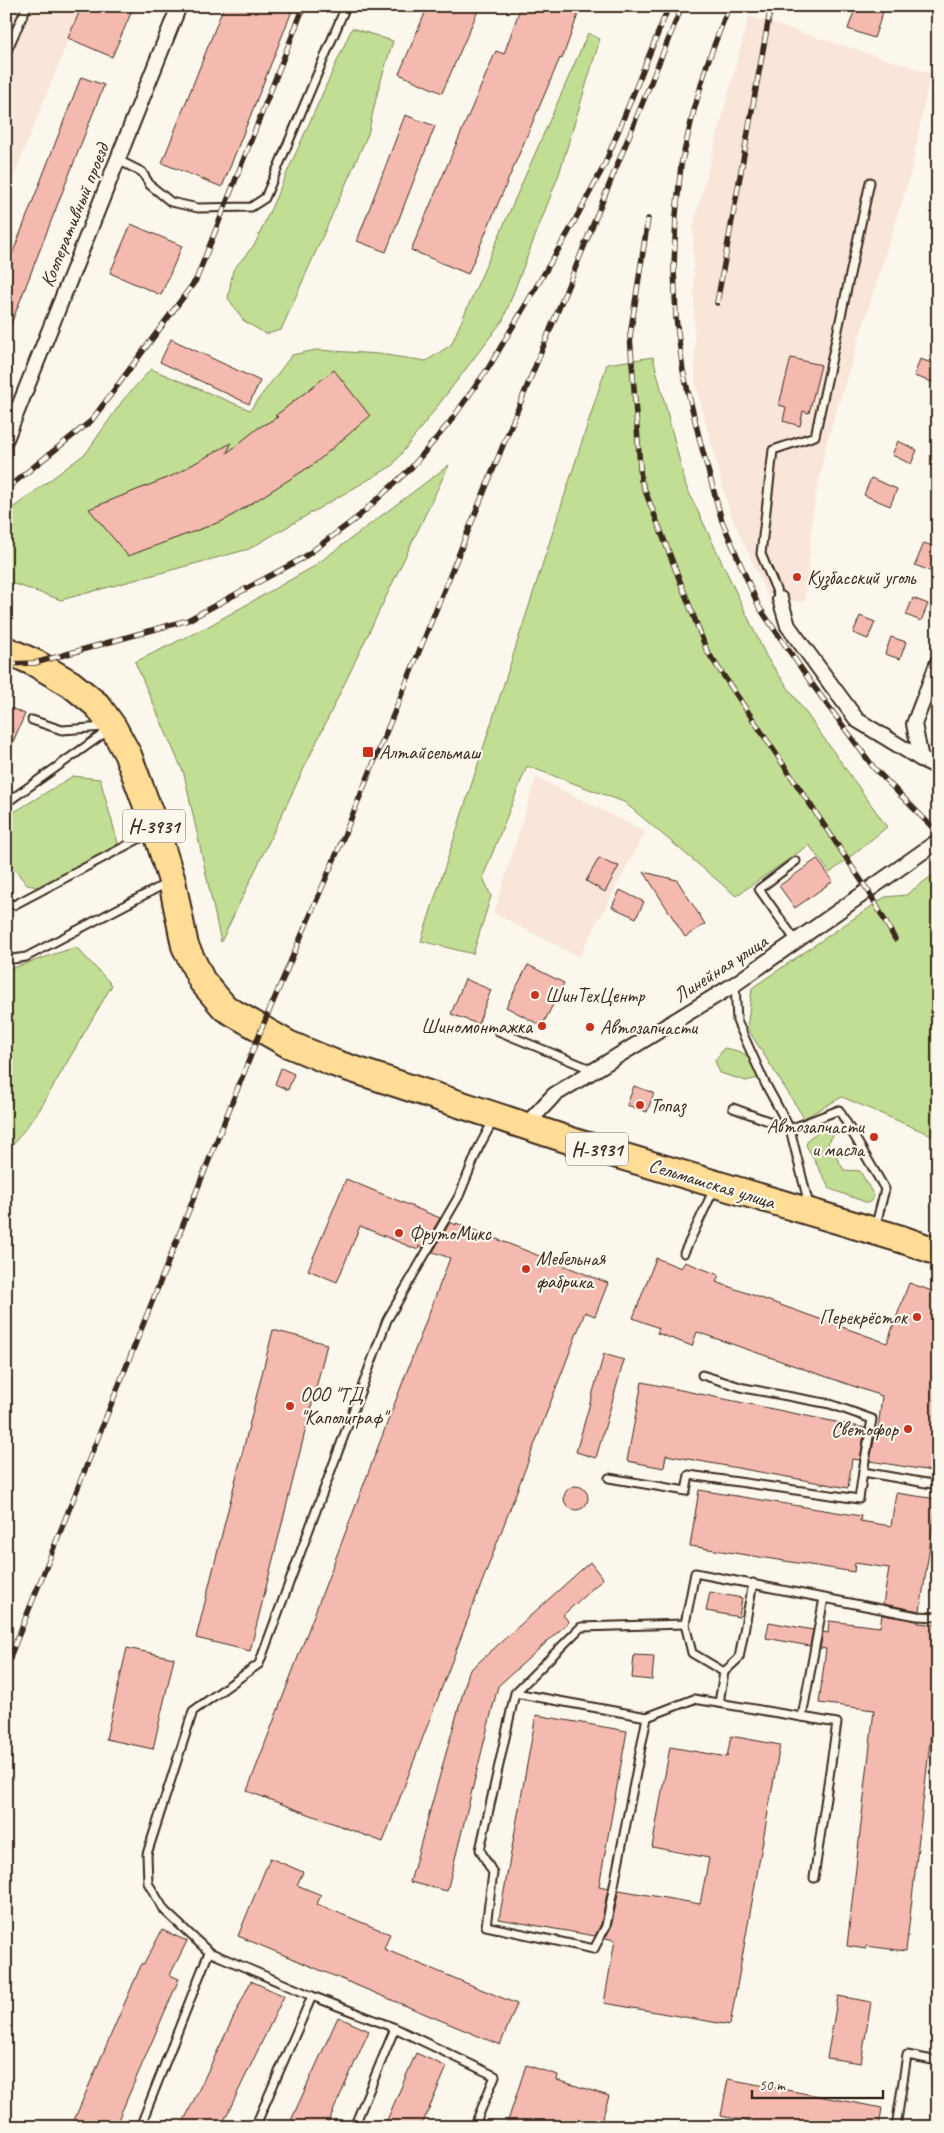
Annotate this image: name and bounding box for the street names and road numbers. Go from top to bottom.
street label: Кооперативный проезд [34,138,115,291]
road number: Н-3931 [123,809,185,842]
street label: Линейная улица [669,928,774,1008]
road number: Н-3931 [566,1132,628,1166]
street label: Сельмашская улица [646,1152,779,1215]

